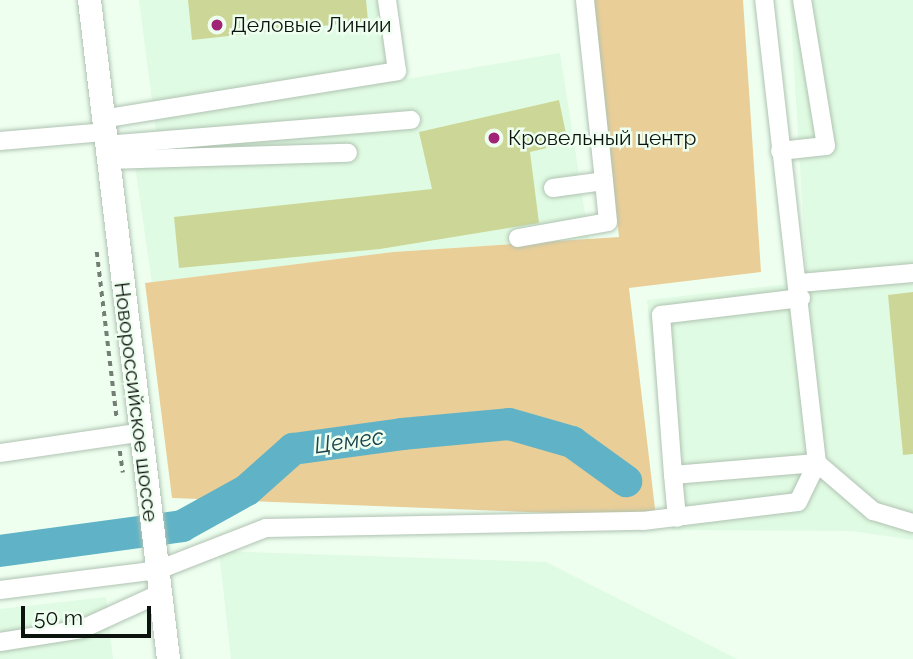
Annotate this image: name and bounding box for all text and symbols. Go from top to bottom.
place label: Деловые Линии [231,12,392,38]
marker: Деловые Линии [209,17,225,33]
place label: Кровельный центр [508,125,697,151]
marker: Кровельный центр [486,130,502,146]
street label: Новороссийское шоссе [109,281,163,523]
water label: Цемес [312,422,386,460]
scale bar [24,592,154,636]
text: 50 m [34,605,83,630]

